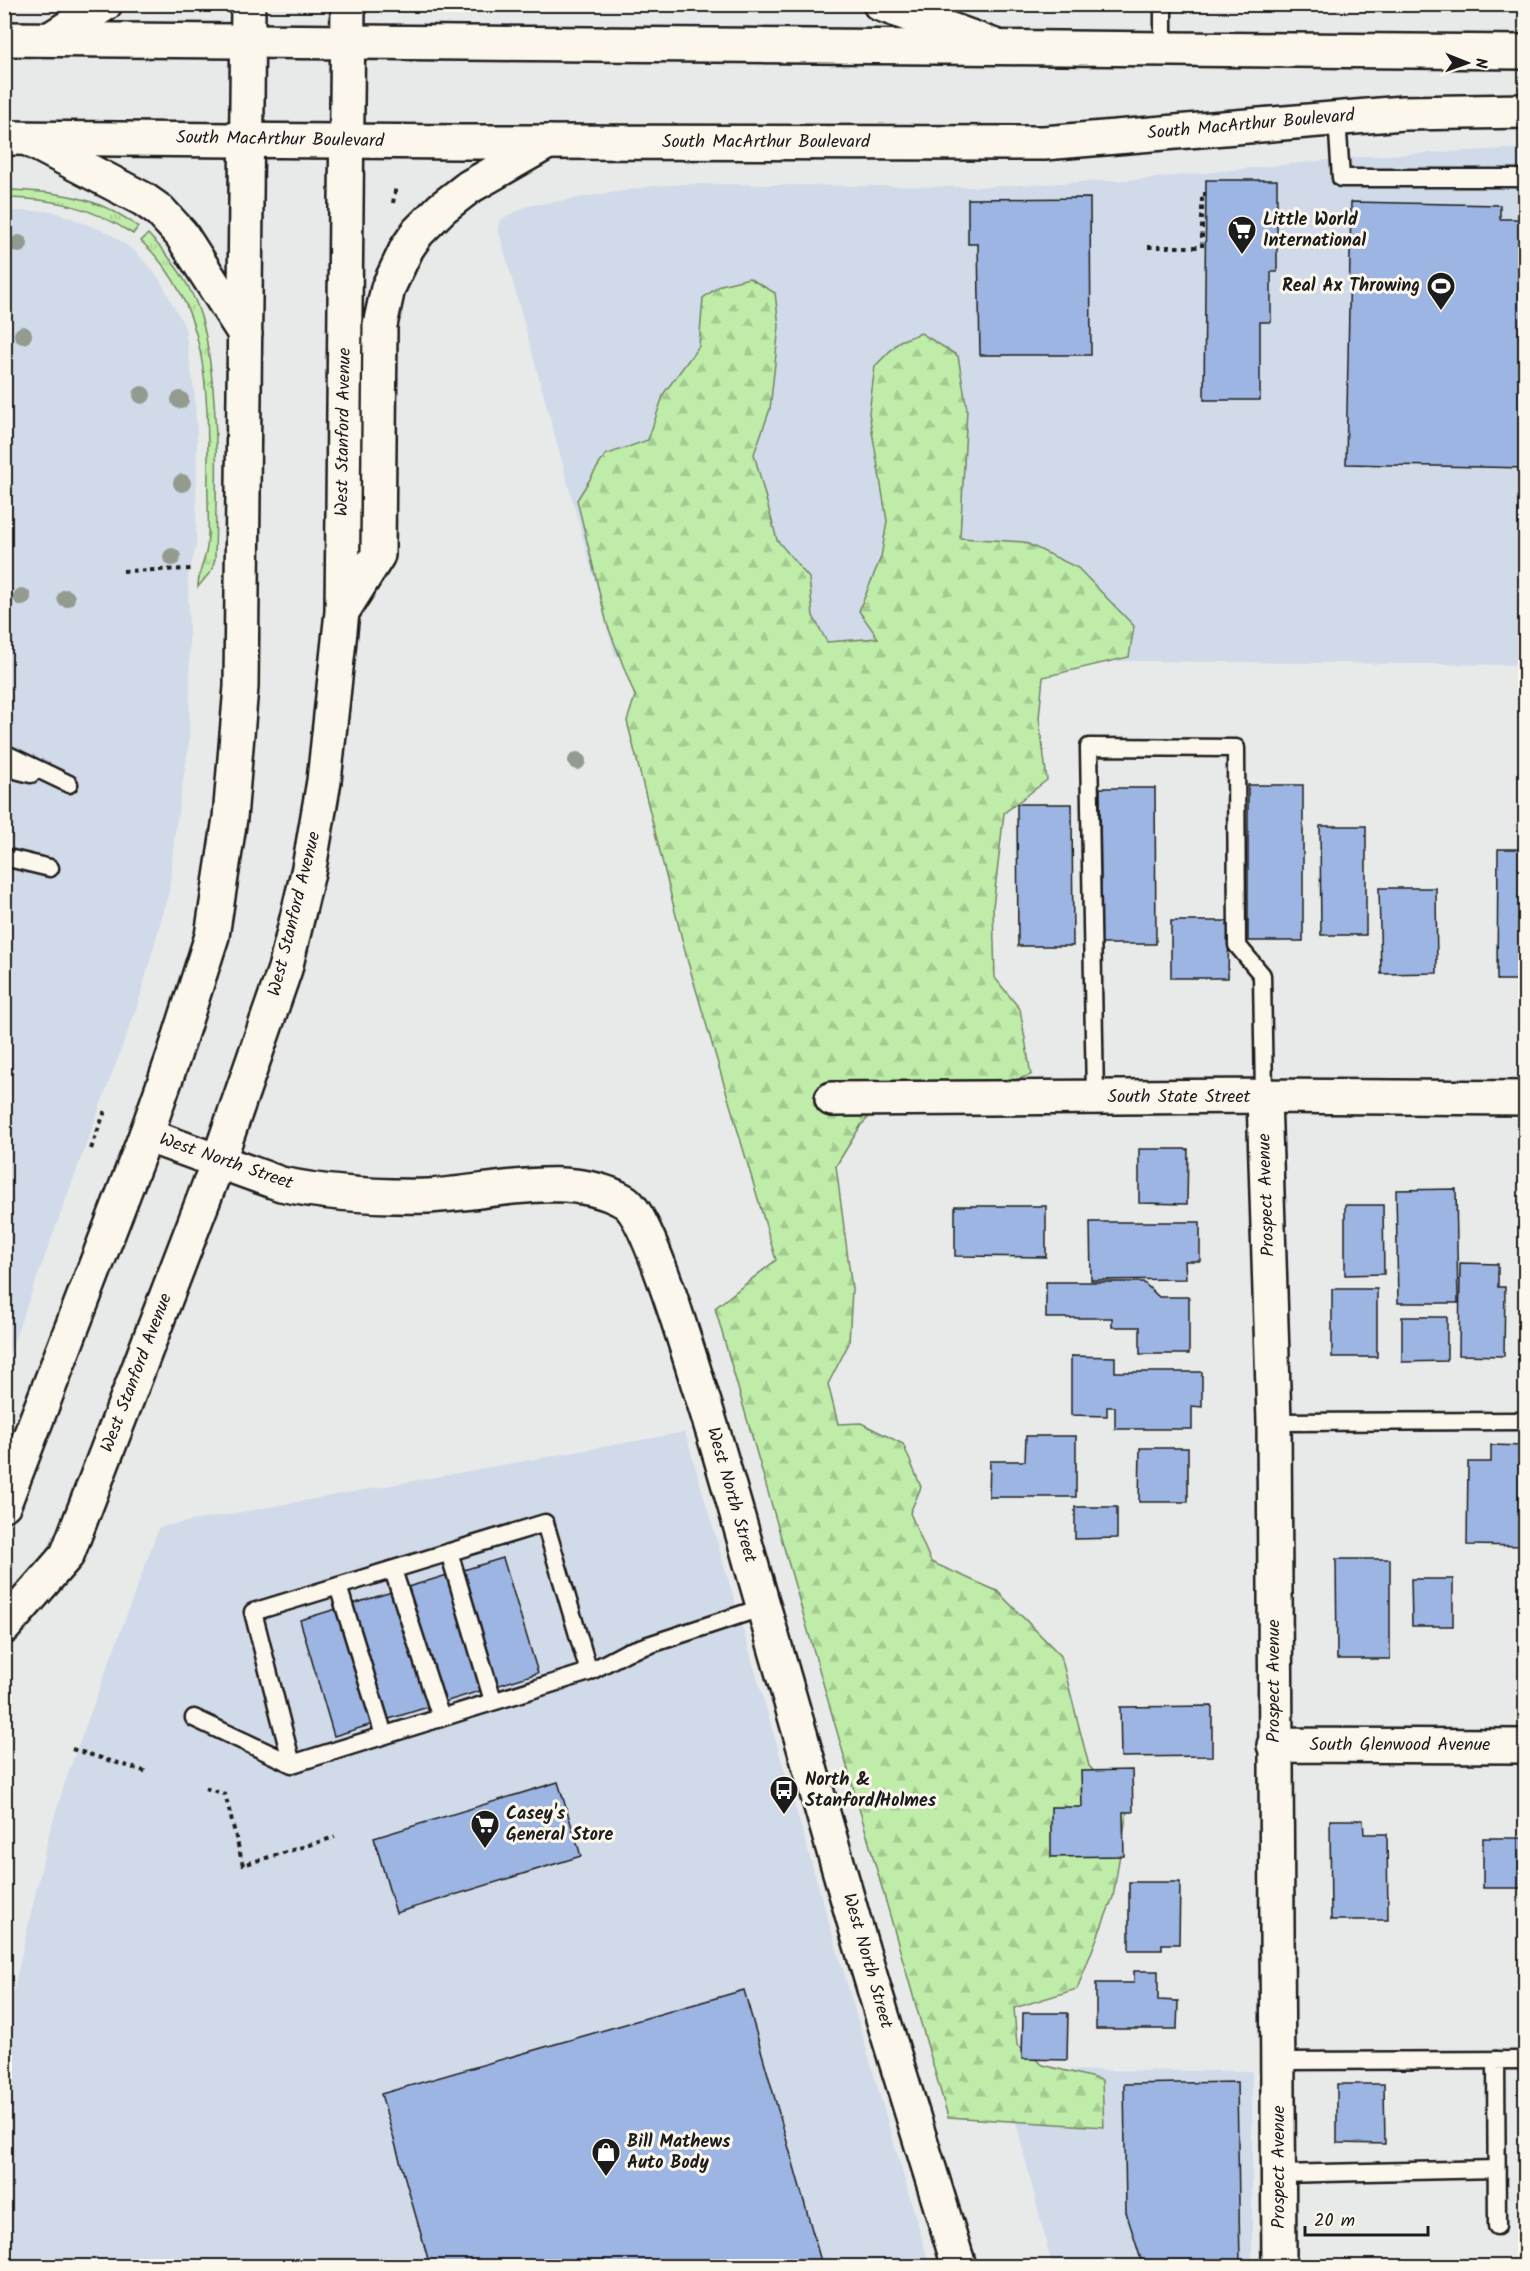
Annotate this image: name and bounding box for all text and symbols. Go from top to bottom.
north arrow [1437,33,1497,93]
text: N [1468,58,1493,69]
street label: South MacArthur Boulevard [1146,101,1357,149]
street label: South MacArthur Boulevard [176,124,385,156]
street label: South MacArthur Boulevard [662,128,871,157]
place label: Little World International [1263,206,1366,256]
supermarket icon: Little World International [1226,214,1258,256]
sports icon: Real Ax Throwing [1425,270,1457,312]
place label: Real Ax Throwing [1282,272,1420,301]
street label: West Stanford Avenue [328,347,360,517]
street label: West Stanford Avenue [261,829,329,999]
street label: South State Street [1107,1083,1252,1112]
street label: West North Street [155,1126,298,1199]
street label: Prospect Avenue [1250,1133,1284,1257]
street label: West Stanford Avenue [93,1289,181,1457]
street label: West North Street [698,1424,764,1567]
street label: Prospect Avenue [1260,1619,1289,1743]
street label: South Glenwood Avenue [1310,1731,1490,1760]
place label: North & Stanford/Holmes [805,1766,937,1816]
bus stop icon: North & Stanford/Holmes [768,1774,800,1816]
place label: Casey's General Store [506,1800,613,1850]
supermarket icon: Casey's General Store [469,1808,501,1850]
street label: West North Street [834,1890,900,2033]
street label: Prospect Avenue [1265,2105,1294,2229]
place label: Bill Mathews Auto Body [627,2128,731,2178]
shop icon: Bill Mathews Auto Body [590,2136,622,2178]
scale bar [1305,2199,1428,2237]
text: 20 m [1314,2207,1355,2236]

